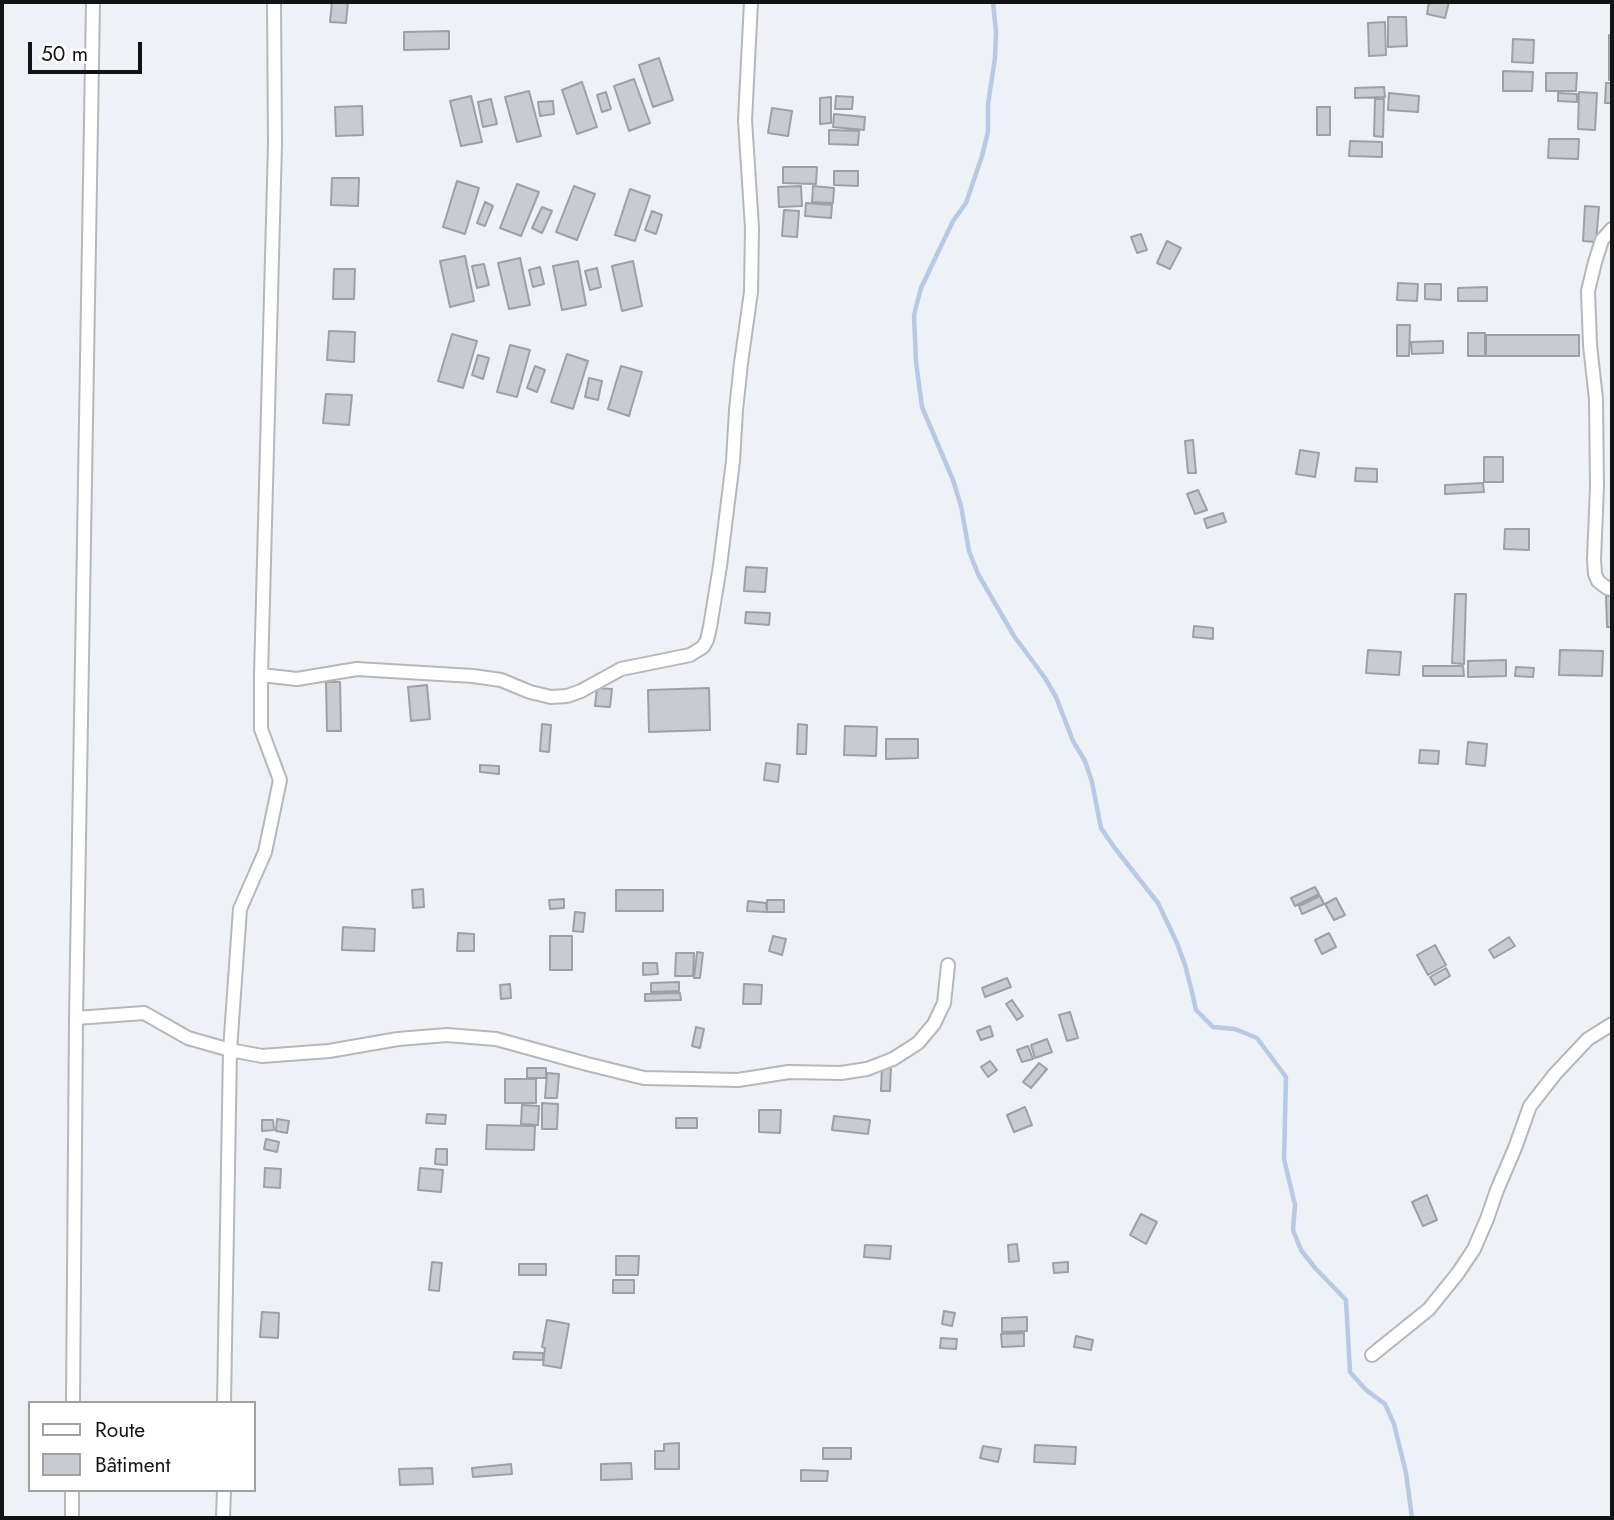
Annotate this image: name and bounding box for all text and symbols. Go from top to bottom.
scale bar [32,28,145,72]
text: 50 m [41,39,88,69]
legend [28,1401,256,1492]
text: Route [95,1415,145,1445]
text: Bâtiment [95,1450,171,1480]

